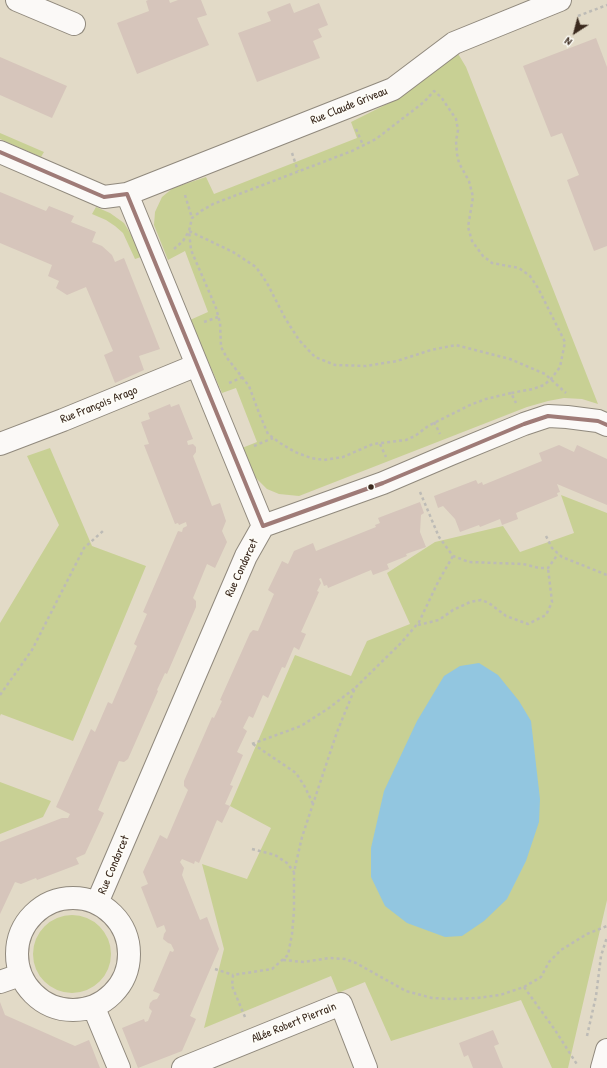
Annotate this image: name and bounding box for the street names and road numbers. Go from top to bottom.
street label: Rue Claude Griveau [309,84,389,128]
street label: Rue François Arago [58,383,140,427]
street label: Rue Condorcet [222,537,262,599]
street label: Rue Condorcet [95,834,133,896]
street label: Allée Robert Pierrain [250,999,338,1047]

